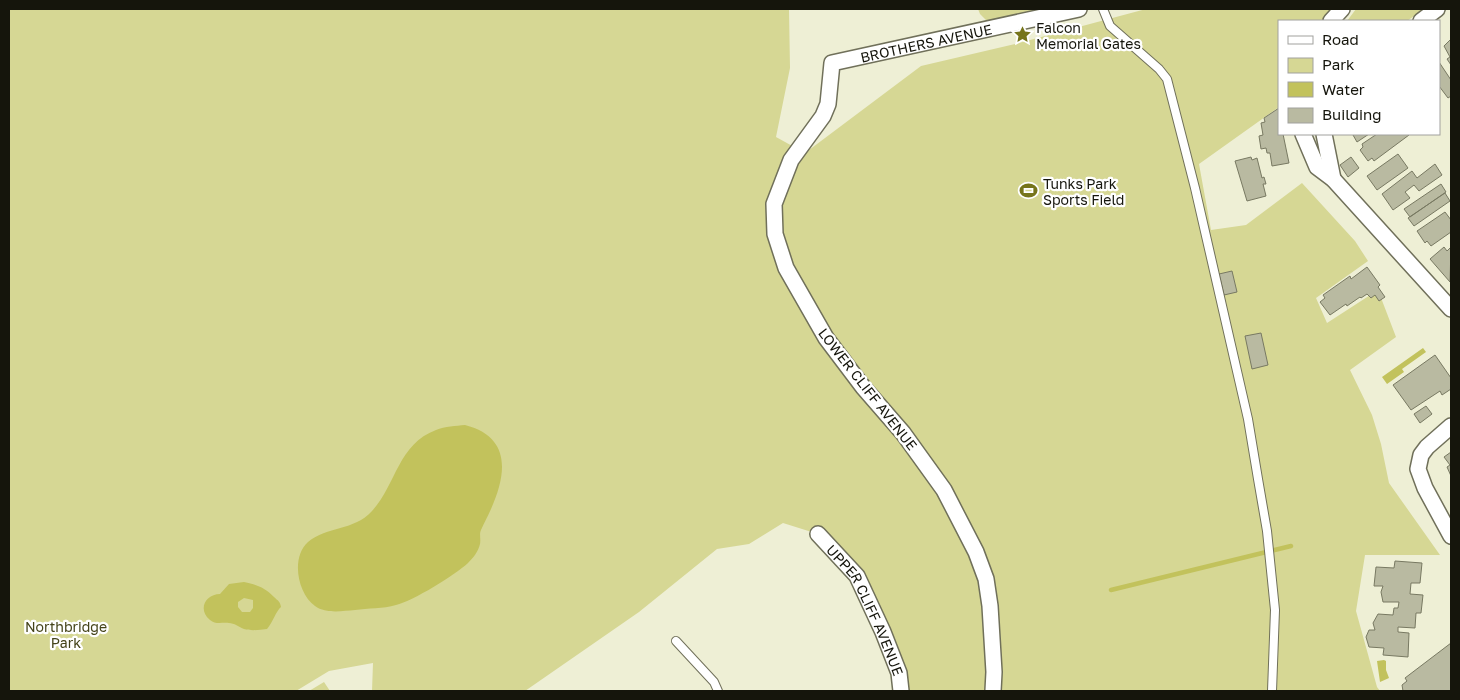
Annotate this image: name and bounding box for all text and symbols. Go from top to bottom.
place label: Falcon Memorial Gates [1036,19,1141,52]
street label: BROTHERS AVENUE [859,20,994,65]
legend [1278,20,1440,135]
place icon: Falcon Memorial Gates [1012,25,1032,45]
text: Road [1322,30,1359,48]
text: Park [1322,55,1355,73]
text: Water [1322,80,1365,98]
text: Building [1322,105,1382,123]
place label: Tunks Park Sports Field [1043,175,1124,208]
sports icon: Tunks Park Sports Field [1019,181,1039,201]
street label: LOWER CLIFF AVENUE [815,325,921,453]
street label: UPPER CLIFF AVENUE [823,541,908,678]
park label: Northbridge Park [25,618,107,651]

